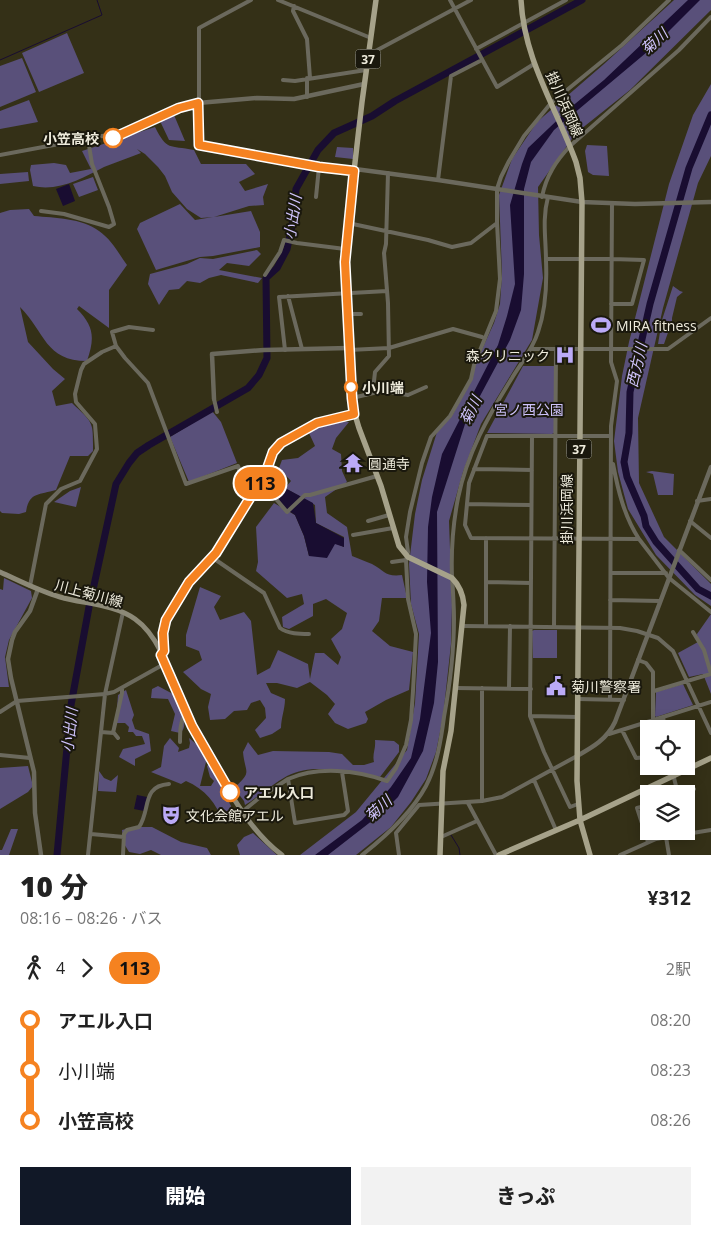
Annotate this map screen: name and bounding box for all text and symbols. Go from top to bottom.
water label: 菊川 [636,22,673,59]
road number: 37 [356,50,380,68]
street label: 掛川浜岡線 [542,68,588,140]
marker: 小笠高校 [103,128,123,148]
place label: 小笠高校 [43,129,99,148]
water label: 小出川 [279,191,306,241]
sports icon: MIRA fitness [590,314,612,336]
place label: MIRA fitness [616,316,697,335]
water label: 西方川 [621,339,651,389]
hospital icon: 森クリニック [554,344,576,366]
place label: 森クリニック [466,346,550,365]
place label: 小川端 [362,378,404,397]
marker: 小川端 [344,380,358,394]
water label: 菊川 [454,390,486,428]
park label: 宮ノ西公園 [494,400,564,419]
road number: 37 [566,439,592,458]
temple icon: 圓通寺 [342,452,364,474]
place label: 圓通寺 [368,454,410,473]
line badge: 113 [231,467,289,499]
text: 113 [245,471,275,495]
street label: 掛川浜岡線 [557,474,576,544]
street label: 川上菊川線 [53,575,125,611]
public building icon: 菊川警察署 [545,675,567,697]
place label: 菊川警察署 [571,677,641,696]
water label: 小出川 [57,705,82,753]
map controls [640,720,695,840]
button: locate [640,720,695,775]
marker: アエル入口 [220,782,240,802]
place label: アエル入口 [244,783,314,802]
button: layers [640,785,695,840]
water label: 菊川 [360,789,397,826]
theatre icon: 文化会館アエル [160,804,182,826]
place label: 文化会館アエル [186,806,284,825]
text: 10 分 [20,867,88,905]
text: ¥312 [648,885,691,911]
text: 08:16 – 08:26 · バス [20,907,162,929]
icon: walk [20,954,48,982]
icon: forward [73,954,101,982]
text: 113 [119,956,150,980]
text: 4 [56,957,65,979]
text: 2駅 [666,958,691,980]
text: アエル入口 [58,1008,153,1034]
text: 08:20 [650,1009,691,1031]
text: 小川端 [58,1058,115,1084]
text: 08:23 [650,1059,691,1081]
text: 小笠高校 [58,1108,134,1134]
text: 08:26 [650,1109,691,1131]
button: 開始 [20,1167,351,1225]
button: きっぷ [361,1167,691,1225]

